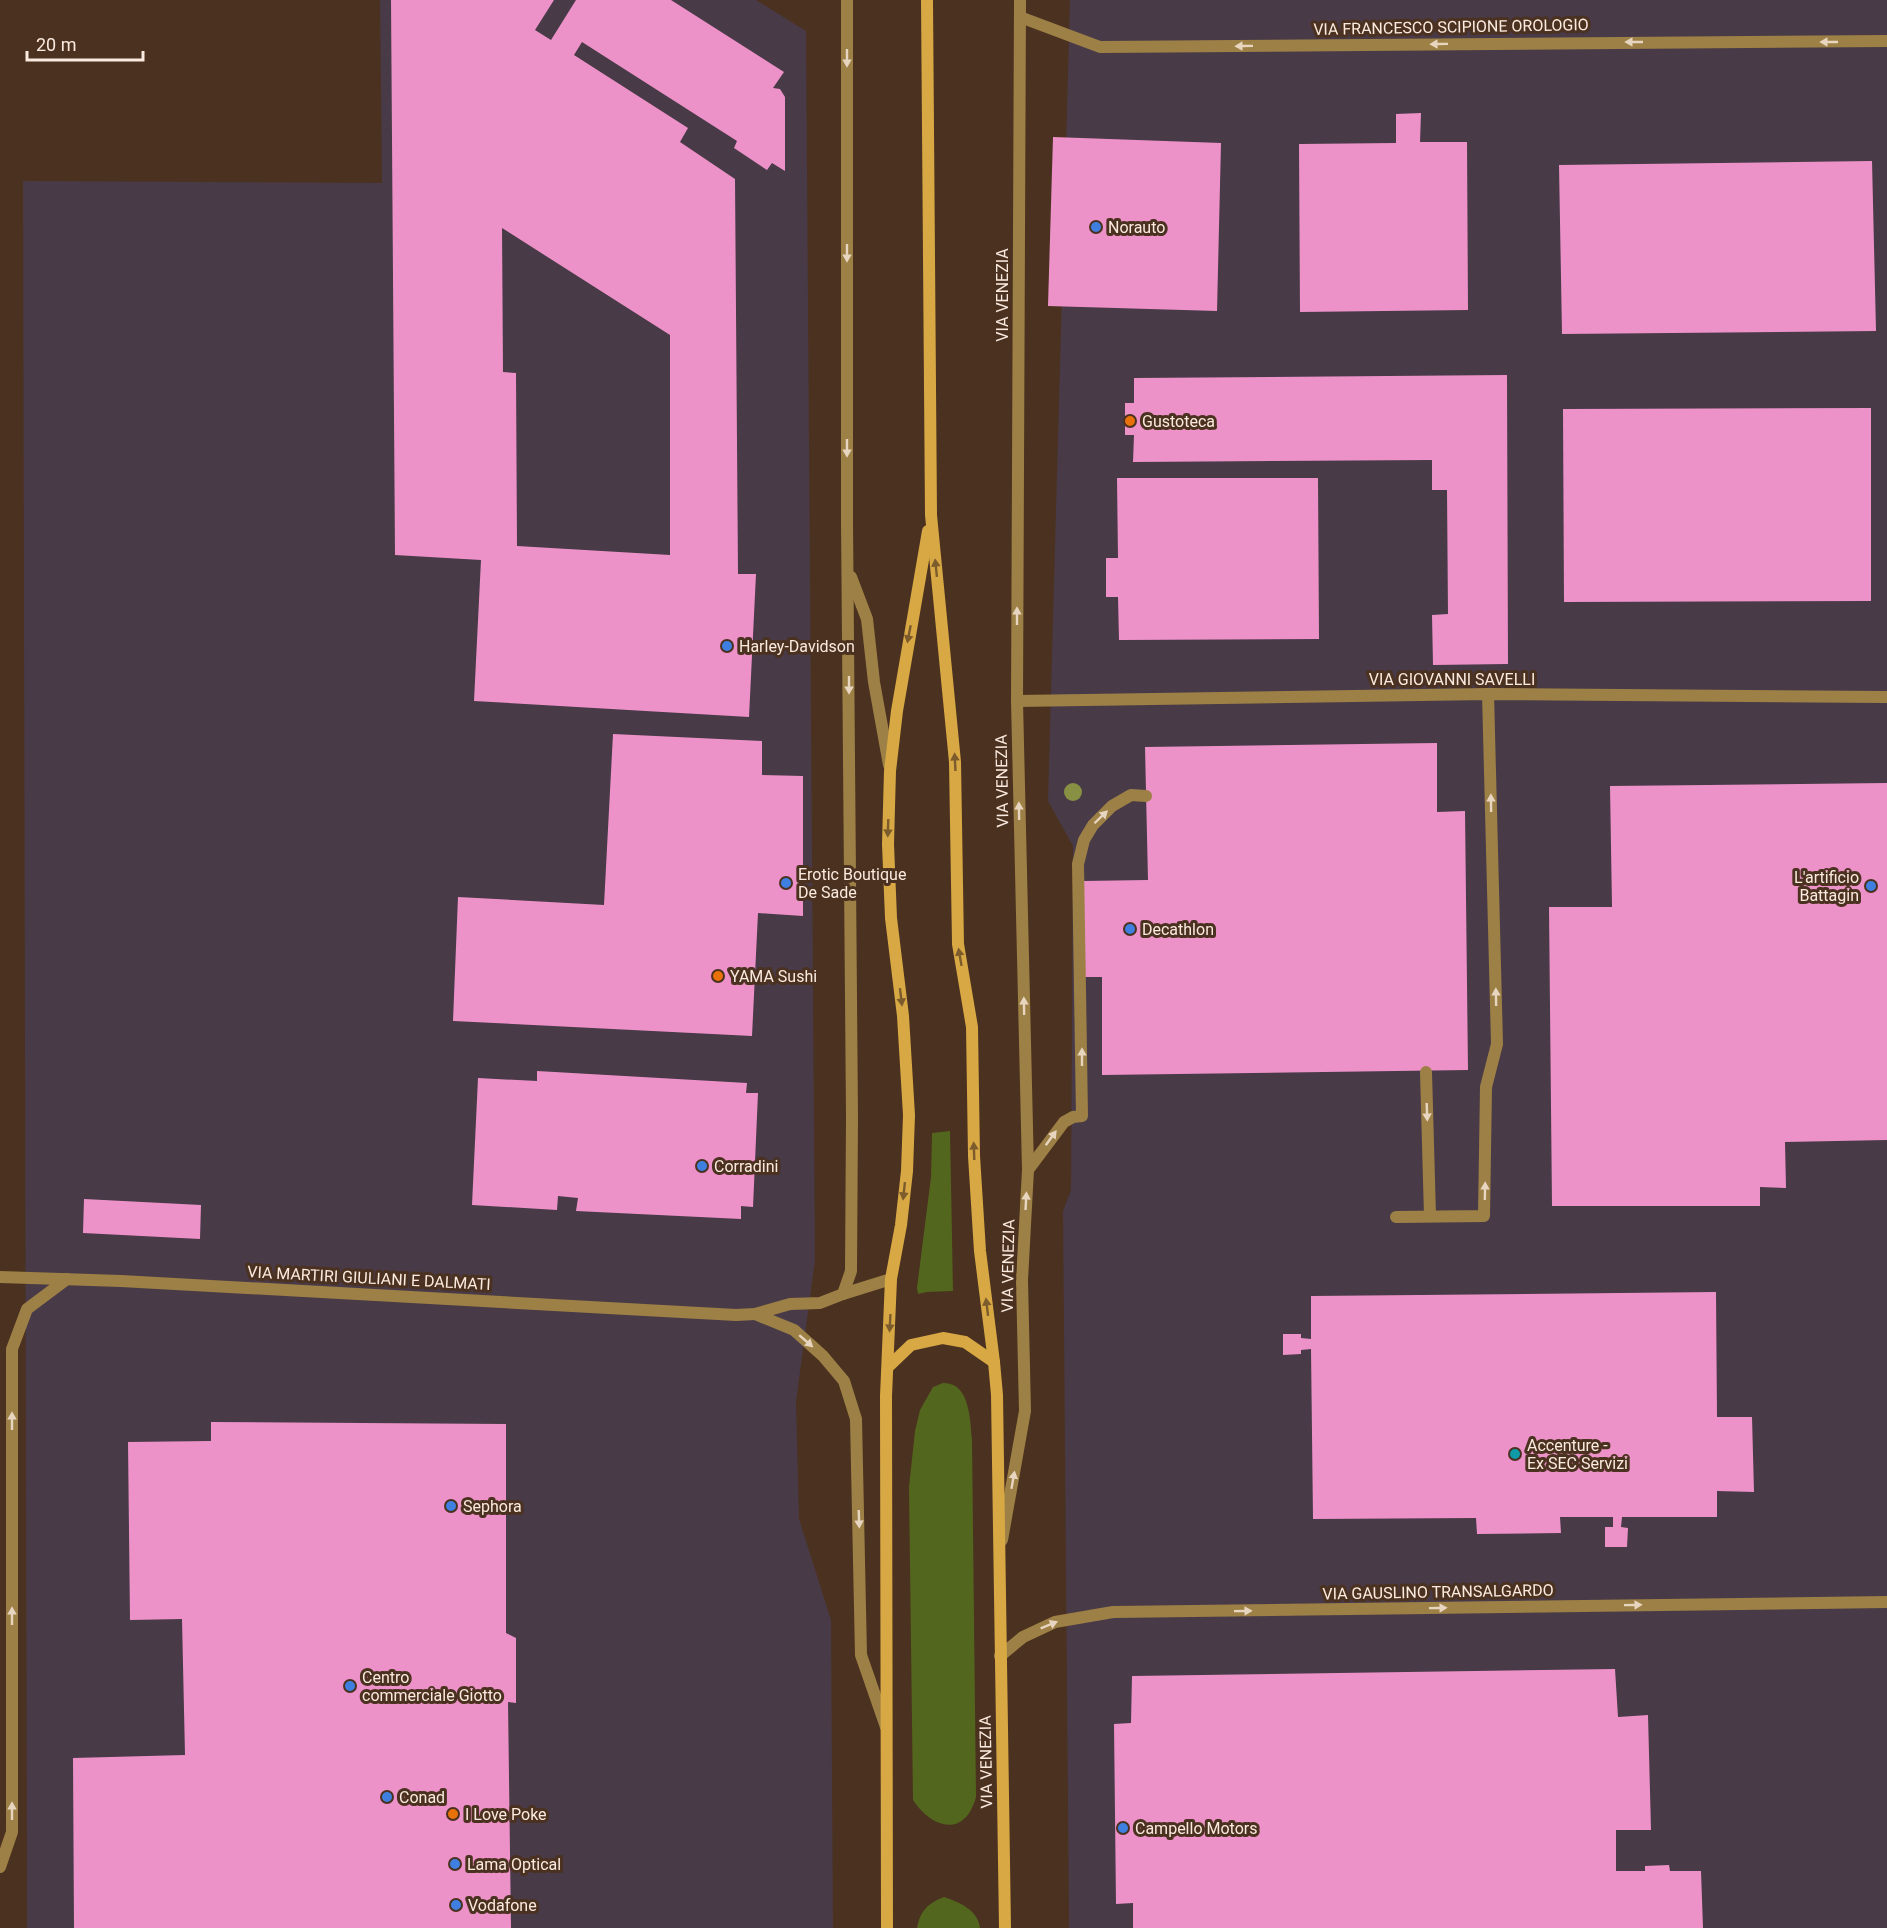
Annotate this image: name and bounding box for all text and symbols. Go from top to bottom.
street label: VIA FRANCESCO SCIPIONE OROLOGIO [1313,15,1589,39]
scale bar [27,24,142,62]
text: 20 m [36,34,76,55]
one-way arrow [1819,37,1838,46]
one-way arrow [1624,38,1643,47]
one-way arrow [1429,39,1448,49]
one-way arrow [1234,41,1253,51]
one-way arrow [842,49,852,68]
place label: Norauto [1108,218,1165,237]
marker: Norauto [1089,220,1103,234]
one-way arrow [842,244,852,263]
street label: VIA VENEZIA [993,248,1012,342]
place label: Gustoteca [1142,412,1215,431]
marker: Gustoteca [1123,414,1137,428]
one-way arrow [842,439,852,458]
one-way arrow [931,559,941,578]
one-way arrow [1012,607,1022,626]
one-way arrow [904,625,913,644]
place label: Harley-Davidson [739,637,855,656]
marker: Harley-Davidson [720,639,734,653]
street label: VIA GIOVANNI SAVELLI [1369,670,1535,689]
one-way arrow [844,676,854,695]
street label: VIA VENEZIA [992,734,1012,828]
one-way arrow [950,753,959,772]
one-way arrow [1486,793,1496,812]
one-way arrow [1015,802,1024,821]
one-way arrow [1093,811,1107,825]
one-way arrow [884,818,893,837]
place label: Erotic Boutique De Sade [798,865,906,902]
place label: L'artificio Battagin [1794,868,1859,905]
marker: Erotic Boutique De Sade [779,876,793,890]
marker: L'artificio Battagin [1864,879,1878,893]
place label: Decathlon [1142,920,1214,939]
marker: Decathlon [1123,922,1137,936]
one-way arrow [955,947,964,966]
place label: YAMA Sushi [730,967,817,986]
marker: YAMA Sushi [711,969,725,983]
one-way arrow [896,987,905,1006]
one-way arrow [1491,988,1501,1007]
one-way arrow [1019,997,1029,1016]
one-way arrow [1077,1048,1086,1067]
one-way arrow [1423,1103,1432,1122]
one-way arrow [1045,1131,1057,1146]
one-way arrow [969,1141,979,1160]
place label: Corradini [714,1157,778,1176]
marker: Corradini [695,1159,709,1173]
one-way arrow [900,1182,909,1201]
one-way arrow [1480,1182,1490,1201]
one-way arrow [1022,1192,1031,1211]
street label: VIA VENEZIA [998,1219,1018,1313]
street label: VIA MARTIRI GIULIANI E DALMATI [247,1262,491,1294]
one-way arrow [983,1297,992,1316]
one-way arrow [885,1313,894,1332]
one-way arrow [798,1334,813,1347]
one-way arrow [7,1412,17,1431]
place label: Accenture - Ex SEC Servizi [1527,1436,1628,1473]
marker: Accenture - Ex SEC Servizi [1508,1447,1522,1461]
one-way arrow [1009,1471,1018,1490]
place label: Sephora [463,1497,522,1516]
marker: Sephora [444,1499,458,1513]
one-way arrow [854,1509,863,1528]
street label: VIA GAUSLINO TRANSALGARDO [1322,1580,1554,1604]
one-way arrow [1623,1601,1642,1610]
one-way arrow [1428,1603,1447,1613]
one-way arrow [1233,1606,1252,1616]
one-way arrow [7,1607,17,1626]
one-way arrow [1041,1620,1059,1630]
place label: Centro commerciale Giotto [362,1668,502,1705]
marker: Centro commerciale Giotto [343,1679,357,1693]
street label: VIA VENEZIA [976,1715,996,1809]
place label: Conad [399,1788,445,1807]
marker: Conad [380,1790,394,1804]
one-way arrow [7,1802,17,1821]
place label: I Love Poke [465,1805,547,1824]
marker: I Love Poke [446,1807,460,1821]
place label: Campello Motors [1135,1819,1257,1838]
marker: Campello Motors [1116,1821,1130,1835]
place label: Lama Optical [467,1855,561,1874]
marker: Lama Optical [448,1857,462,1871]
place label: Vodafone [468,1896,537,1915]
marker: Vodafone [449,1898,463,1912]

